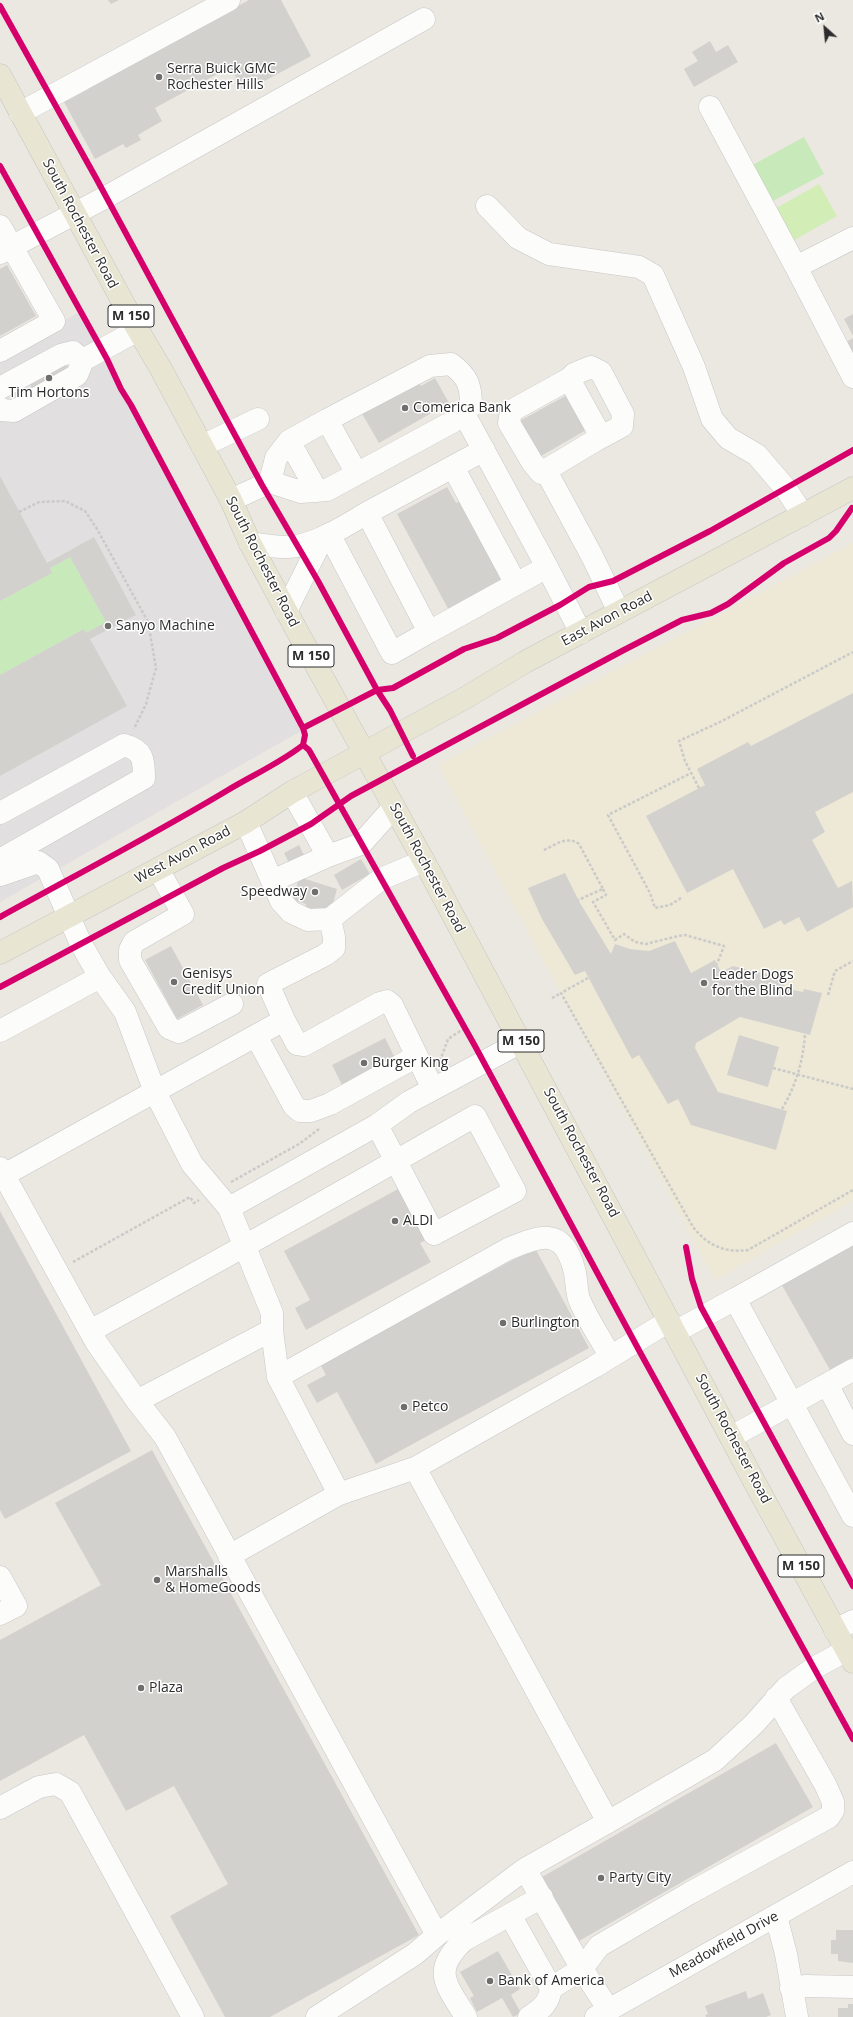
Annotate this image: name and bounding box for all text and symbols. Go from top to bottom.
north arrow [805,8,845,48]
text: N [812,8,827,26]
place label: Serra Buick GMC Rochester Hills [167,61,276,94]
marker: Serra Buick GMC Rochester Hills [154,72,164,82]
street label: South Rochester Road [39,156,121,292]
road number: M 150 [108,305,154,327]
marker: Tim Hortons [44,373,54,383]
place label: Tim Hortons [9,385,89,401]
place label: Comerica Bank [413,400,511,416]
marker: Comerica Bank [400,403,410,413]
street label: South Rochester Road [222,494,302,630]
street label: East Avon Road [559,588,655,650]
place label: Sanyo Machine [116,618,215,634]
marker: Sanyo Machine [103,621,113,631]
road number: M 150 [288,645,334,667]
street label: South Rochester Road [386,800,468,936]
street label: West Avon Road [132,823,234,887]
place label: Speedway [241,884,307,900]
marker: Speedway [310,887,320,897]
place label: Genisys Credit Union [182,966,264,998]
place label: Leader Dogs for the Blind [712,967,794,1000]
marker: Genisys Credit Union [169,977,179,987]
marker: Leader Dogs for the Blind [699,978,709,988]
road number: M 150 [498,1030,544,1052]
place label: Burger King [372,1055,448,1071]
marker: Burger King [359,1058,369,1068]
street label: South Rochester Road [540,1085,622,1221]
place label: ALDI [403,1213,433,1229]
marker: ALDI [390,1216,400,1226]
place label: Burlington [511,1315,580,1331]
marker: Burlington [498,1318,508,1328]
street label: South Rochester Road [692,1371,774,1507]
place label: Petco [412,1399,448,1415]
marker: Petco [399,1402,409,1412]
road number: M 150 [778,1555,824,1577]
place label: Marshalls & HomeGoods [165,1564,261,1596]
marker: Marshalls & HomeGoods [152,1575,162,1585]
place label: Plaza [149,1680,183,1696]
marker: Plaza [136,1683,146,1693]
place label: Party City [609,1870,671,1886]
marker: Party City [596,1873,606,1883]
street label: Meadowfield Drive [666,1908,782,1982]
place label: Bank of America [498,1973,605,1989]
marker: Bank of America [485,1976,495,1986]

